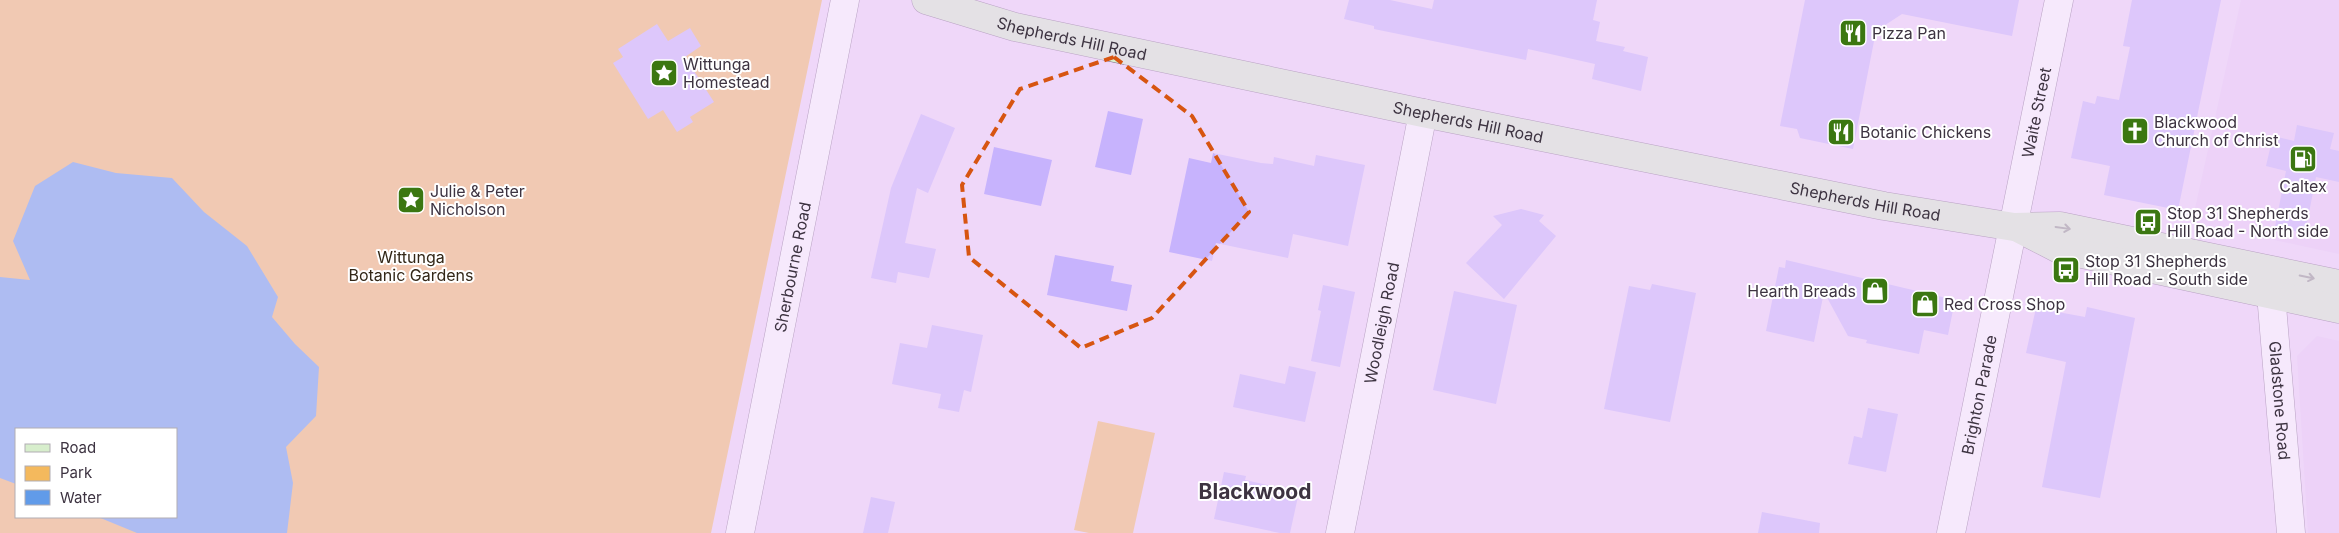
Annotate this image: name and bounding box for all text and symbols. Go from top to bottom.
street label: Shepherds Hill Road [994,12,1149,65]
restaurant icon: Pizza Pan [1838,18,1868,48]
place label: Pizza Pan [1872,23,1946,43]
place label: Wittunga Homestead [683,54,770,92]
place icon: Wittunga Homestead [649,58,679,88]
street label: Waite Street [2017,66,2055,160]
street label: Shepherds Hill Road [1391,97,1545,147]
place label: Blackwood Church of Christ [2154,112,2278,150]
church icon: Blackwood Church of Christ [2120,116,2150,146]
restaurant icon: Botanic Chickens [1826,117,1856,147]
place label: Botanic Chickens [1860,122,1991,142]
fuel station icon: Caltex [2288,144,2318,174]
place label: Caltex [2279,176,2327,196]
street label: Shepherds Hill Road [1788,177,1942,225]
place label: Julie & Peter Nicholson [430,181,525,219]
place icon: Julie & Peter Nicholson [396,185,426,215]
street label: Sherbourne Road [770,200,815,334]
place label: Stop 31 Shepherds Hill Road - North side [2167,203,2329,241]
bus stop icon: Stop 31 Shepherds Hill Road - North side [2133,207,2163,237]
one-way arrow [2054,223,2070,233]
park label: Wittunga Botanic Gardens [348,247,474,285]
place label: Stop 31 Shepherds Hill Road - South side [2085,251,2248,289]
bus stop icon: Stop 31 Shepherds Hill Road - South side [2051,255,2081,285]
street label: Woodleigh Road [1360,261,1403,386]
one-way arrow [2299,273,2315,283]
shop icon: Hearth Breads [1860,276,1890,306]
place label: Hearth Breads [1747,281,1856,301]
shop icon: Red Cross Shop [1910,289,1940,319]
place label: Red Cross Shop [1944,294,2065,314]
street label: Brighton Parade [1957,333,2001,457]
street label: Gladstone Road [2265,340,2295,461]
legend [15,428,178,518]
text: Road [60,438,96,457]
text: Park [60,463,93,482]
district label: Blackwood [1199,479,1311,504]
text: Water [60,488,102,507]

